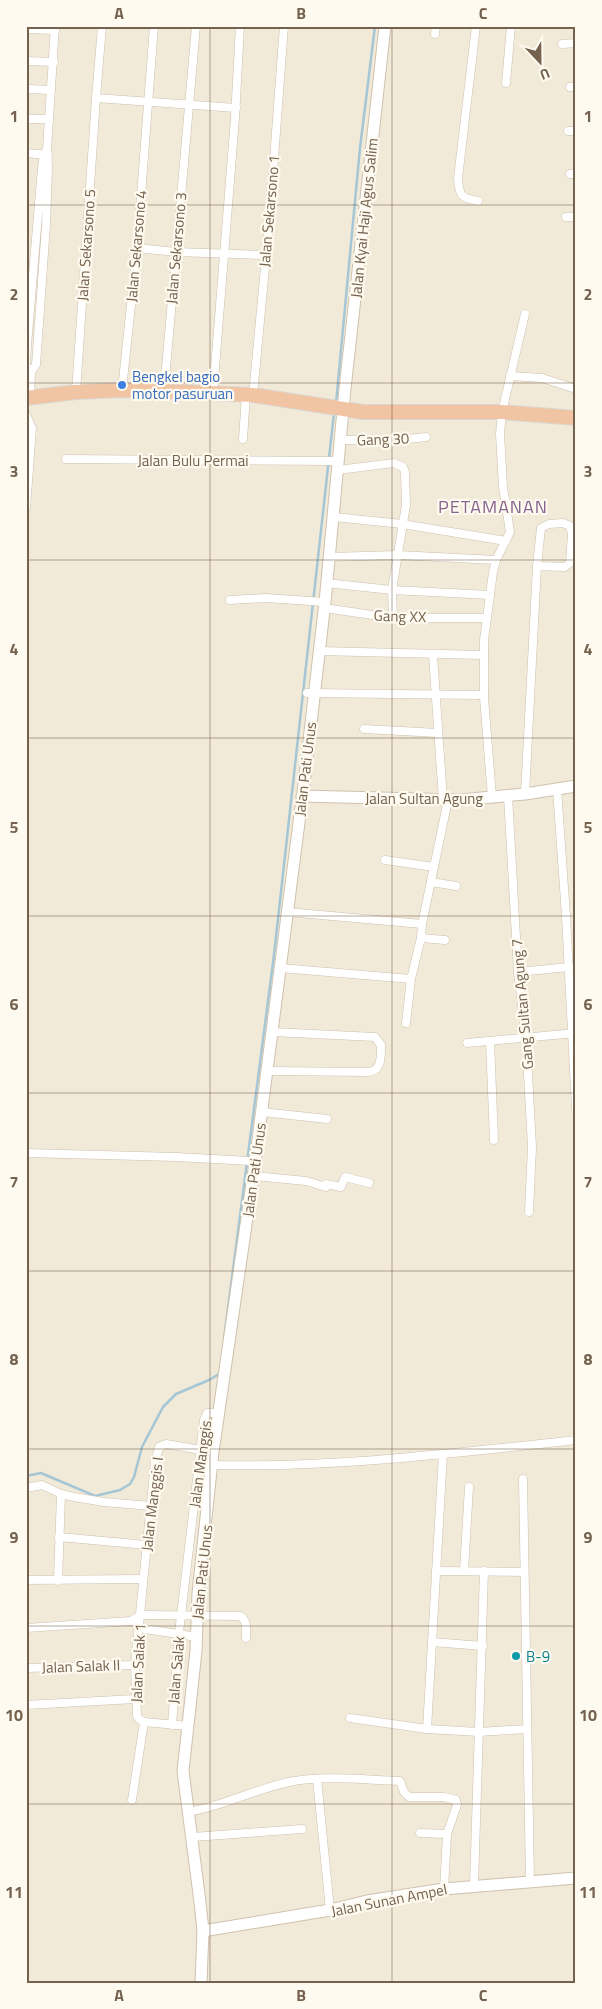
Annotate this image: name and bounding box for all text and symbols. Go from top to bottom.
text: A [114,1,124,25]
text: B [296,1,306,25]
text: C [479,1,488,25]
north arrow [514,38,564,88]
text: U [537,63,553,86]
text: 1 [10,104,18,128]
text: 1 [584,104,592,128]
street label: Jalan Kyai Haji Agus Salim [344,137,384,299]
street label: Jalan Sekarsono 1 [253,154,285,268]
street label: Jalan Sekarsono 5 [71,188,101,302]
street label: Jalan Sekarsono 4 [120,189,152,303]
street label: Jalan Sekarsono 3 [160,191,192,305]
text: 2 [10,282,18,306]
text: 2 [584,282,592,306]
place label: Bengkel bagio motor pasuruan [132,365,233,405]
marker: Bengkel bagio motor pasuruan [116,379,128,391]
street label: Gang 30 [356,427,410,451]
street label: Jalan Bulu Permai [137,449,249,472]
text: 3 [10,459,18,483]
text: 3 [584,459,592,483]
district label: PETAMANAN [438,493,548,520]
street label: Gang XX [373,604,427,628]
text: 4 [10,637,19,661]
text: 4 [584,637,593,661]
street label: Jalan Pati Unus [288,720,322,818]
street label: Jalan Sultan Agung [365,787,483,810]
text: 5 [10,815,19,839]
text: 5 [584,815,593,839]
street label: Gang Sultan Agung 7 [505,938,539,1070]
text: 6 [10,992,19,1016]
text: 6 [584,992,593,1016]
street label: Jalan Pati Unus [236,1121,272,1219]
text: 7 [10,1170,18,1194]
text: 7 [584,1170,592,1194]
text: 8 [10,1347,19,1371]
text: 8 [584,1347,593,1371]
street label: Jalan Manggis [182,1419,218,1509]
street label: Jalan Manggis I [135,1455,169,1553]
street label: Jalan Pati Unus [186,1524,218,1620]
text: 9 [10,1525,19,1549]
text: 9 [584,1525,593,1549]
street label: Jalan Salak 1 [124,1623,152,1703]
street label: Jalan Salak [162,1635,190,1705]
place label: B-9 [526,1645,550,1668]
marker: B-9 [510,1650,522,1662]
street label: Jalan Salak II [41,1653,121,1679]
text: 10 [5,1703,23,1727]
text: 10 [579,1703,597,1727]
street label: Jalan Sunan Ampel [329,1877,449,1923]
text: 11 [5,1880,23,1904]
text: 11 [579,1880,597,1904]
text: A [114,1983,124,2007]
text: B [296,1983,306,2007]
text: C [479,1983,488,2007]

